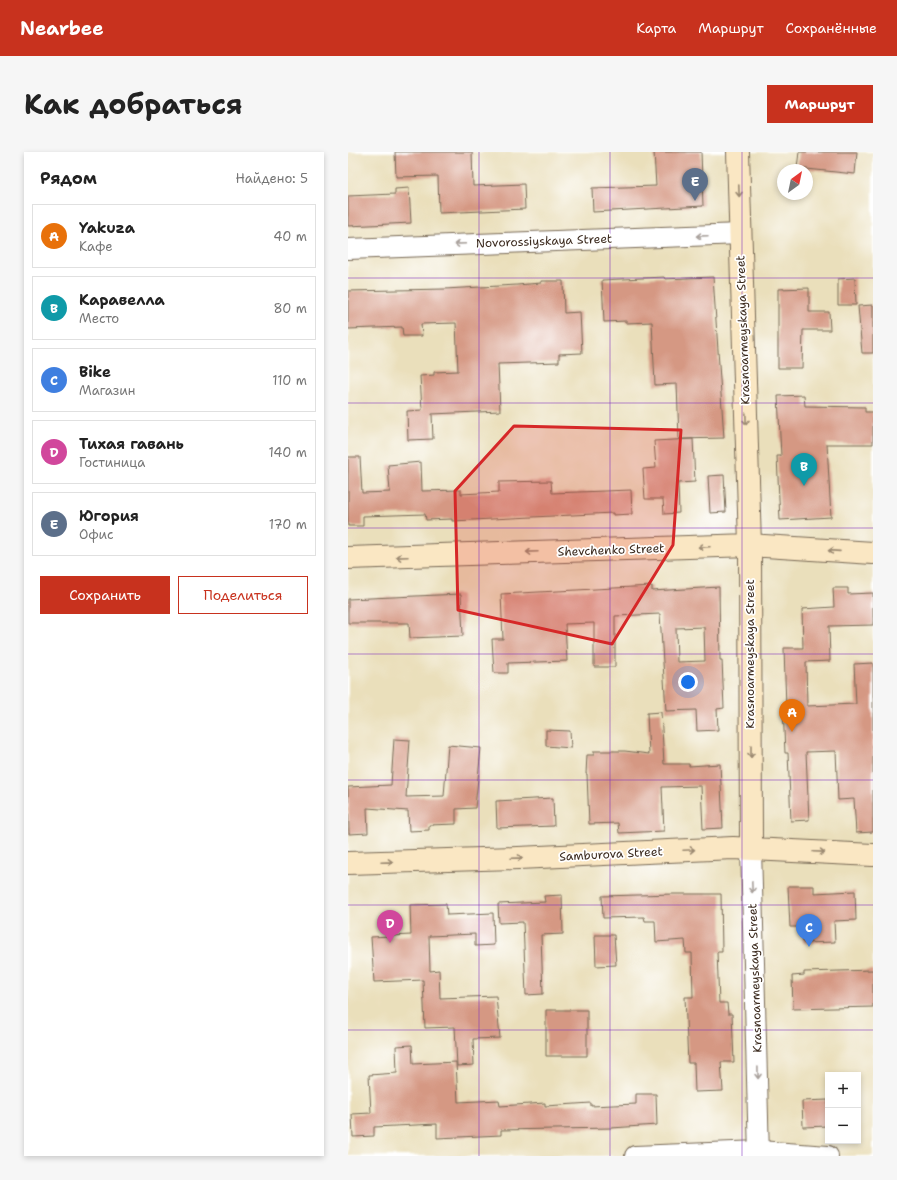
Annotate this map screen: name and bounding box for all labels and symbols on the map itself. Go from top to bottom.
north arrow [777,164,813,200]
pin: E [682,168,708,201]
one-way arrow [735,184,743,197]
street label: Novorossiyskaya Street [476,231,612,251]
one-way arrow [696,232,709,239]
one-way arrow [454,241,467,248]
street label: Krasnoarmeyskaya Street [732,255,754,405]
one-way arrow [742,412,750,425]
pin: B [791,453,817,486]
street label: Shevchenko Street [557,540,665,560]
one-way arrow [698,543,711,550]
one-way arrow [828,547,841,554]
one-way arrow [526,548,539,556]
one-way arrow [396,553,409,560]
street label: Krasnoarmeyskaya Street [742,579,758,729]
your location [678,672,698,692]
pin: A [779,699,805,732]
one-way arrow [747,745,755,758]
street label: Samburova Street [559,843,663,865]
one-way arrow [682,846,695,853]
one-way arrow [812,848,825,856]
one-way arrow [510,854,523,862]
one-way arrow [380,858,393,865]
one-way arrow [749,880,756,893]
street label: Krasnoarmeyskaya Street [744,903,766,1053]
pin: D [377,910,403,943]
pin: C [796,914,822,947]
one-way arrow [754,1066,761,1079]

